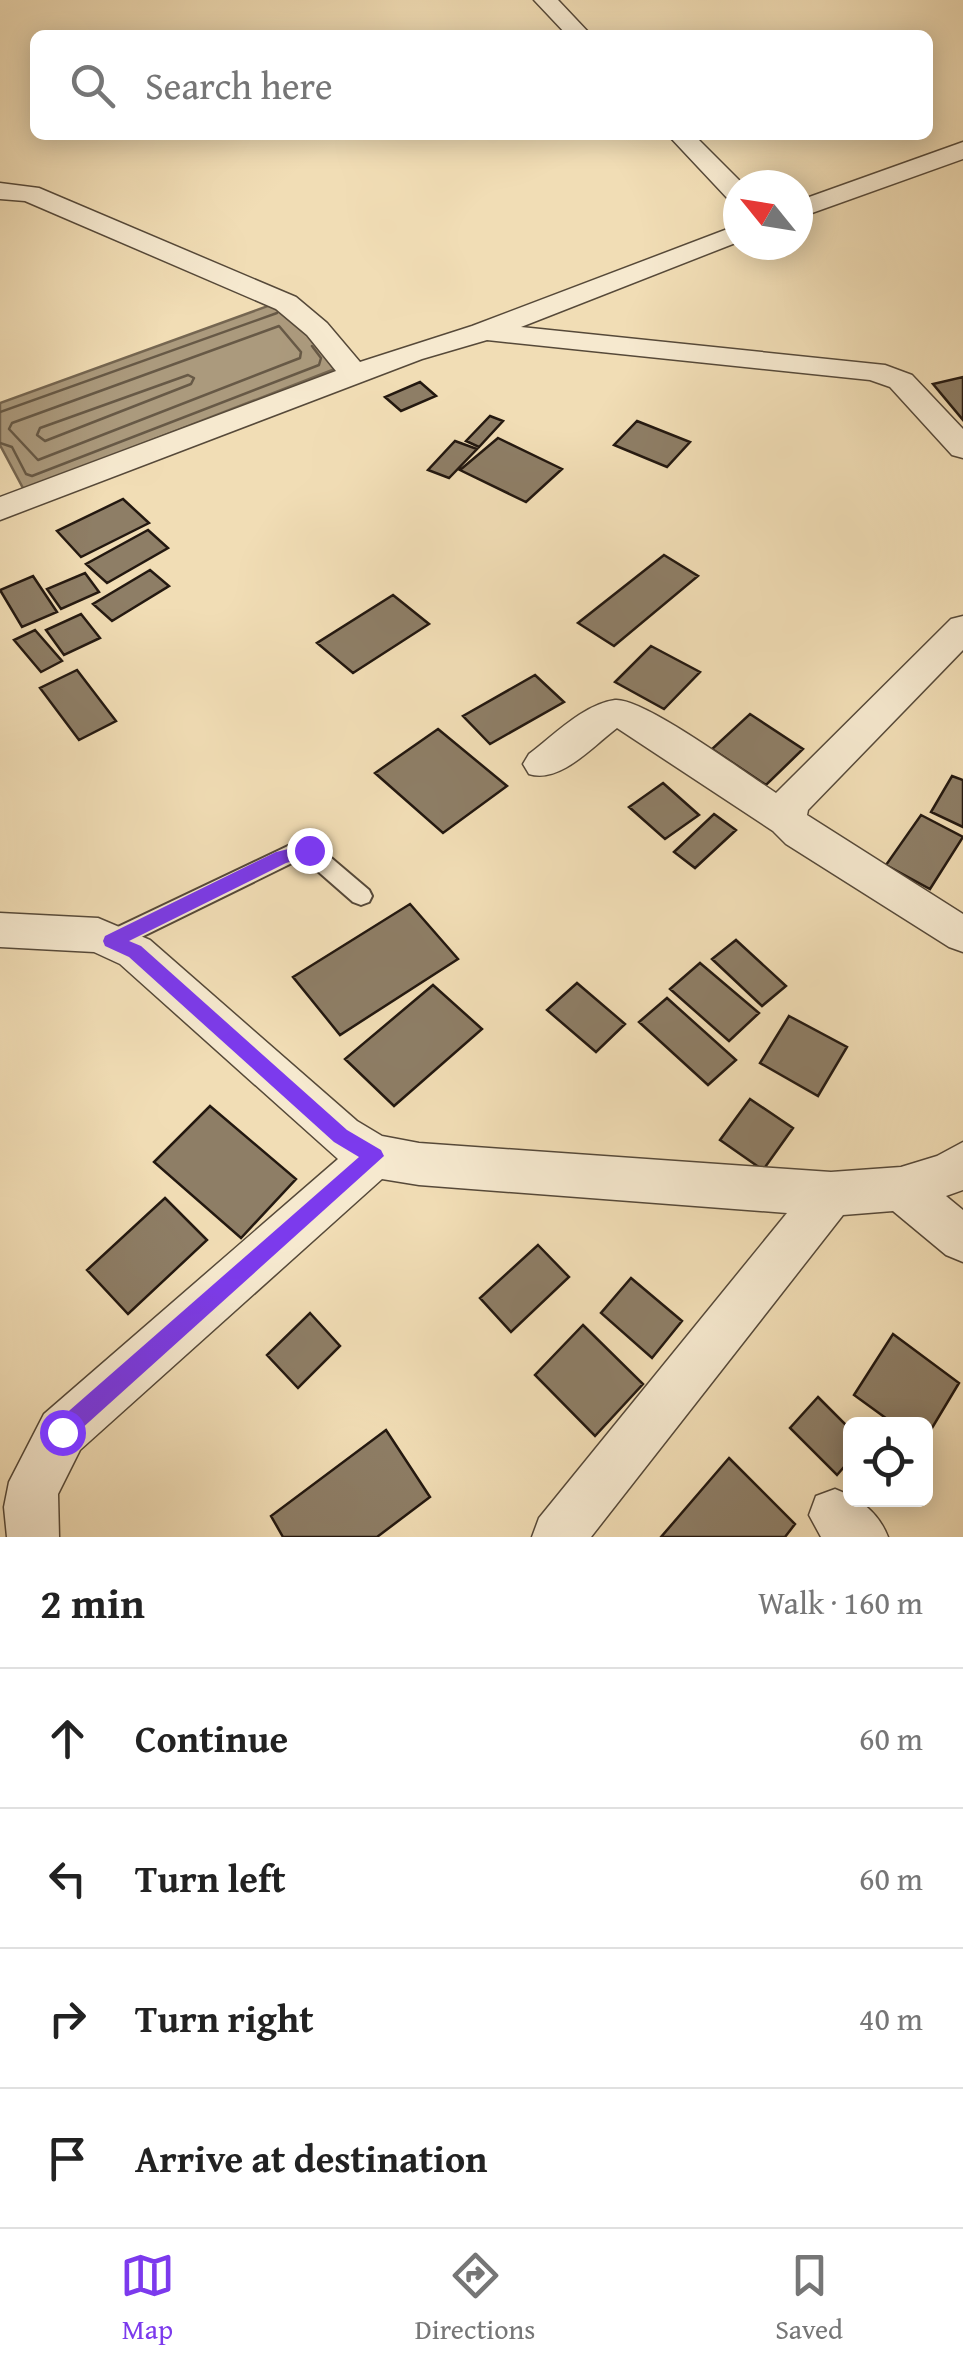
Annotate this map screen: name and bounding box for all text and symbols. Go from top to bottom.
search box [30,30,933,140]
text: Search here [145,57,333,113]
icon: search [65,58,120,113]
north arrow [723,170,813,260]
route end [287,828,333,874]
route start [40,1410,86,1456]
map controls [843,1417,933,1507]
button: locate [843,1417,933,1507]
text: 2 min [40,1572,145,1633]
text: Walk · 160 m [758,1579,923,1626]
text: Continue [135,1710,288,1766]
icon: ahead [40,1711,95,1766]
text: 60 m [859,1715,923,1762]
text: Turn left [135,1850,286,1906]
icon: left [40,1851,95,1906]
text: 60 m [859,1855,923,1902]
text: Turn right [135,1990,314,2046]
icon: right [40,1991,95,2046]
text: 40 m [859,1995,923,2042]
text: Arrive at destination [135,2130,488,2186]
icon: arrive [40,2131,95,2186]
tab: Map [120,2248,175,2349]
tab: Directions [415,2248,535,2349]
tab: Saved [775,2248,843,2349]

